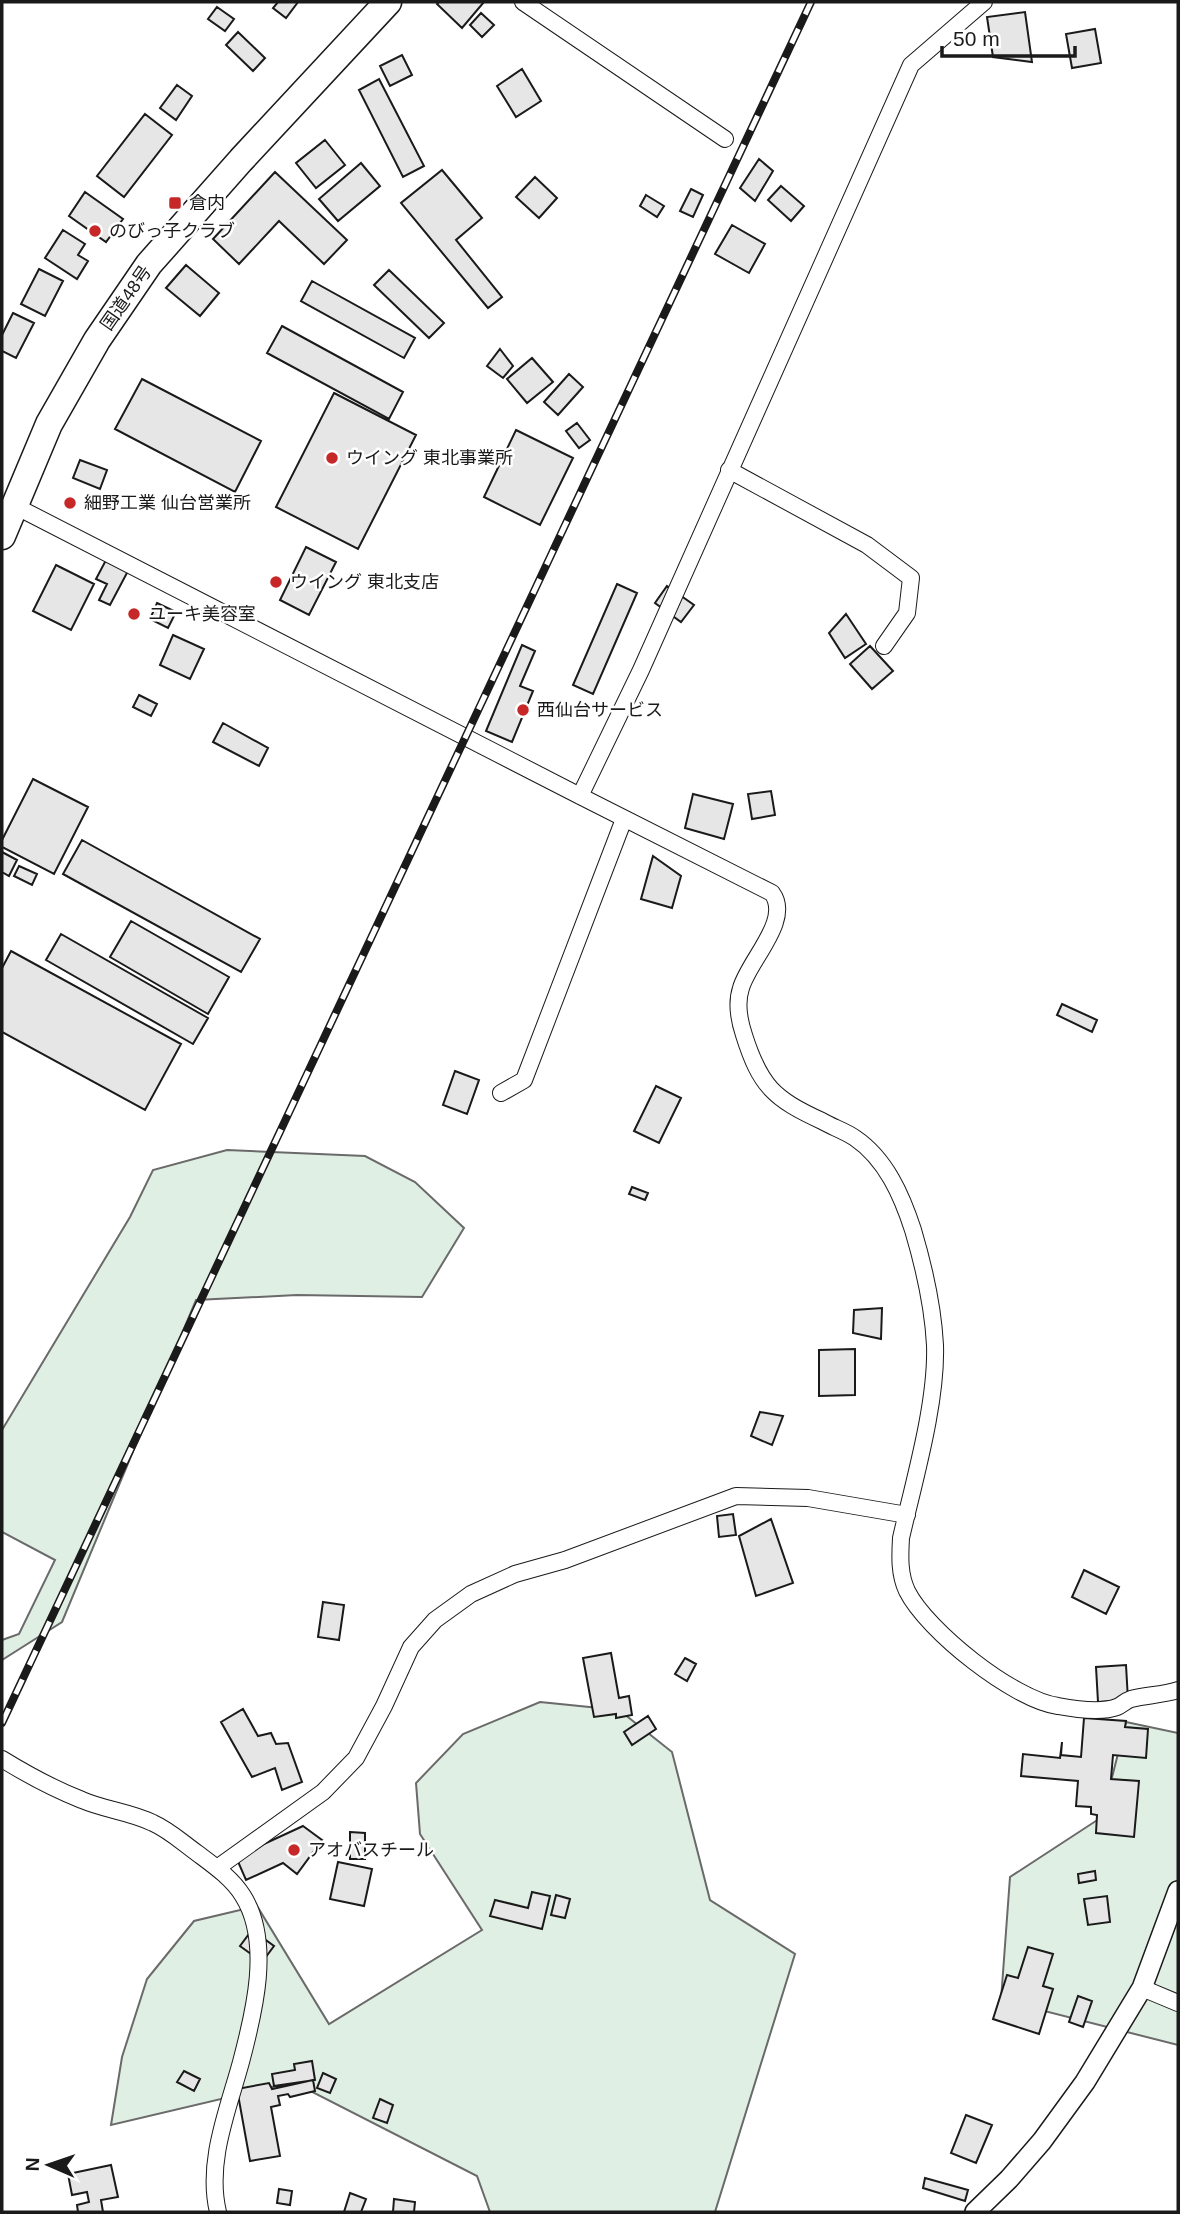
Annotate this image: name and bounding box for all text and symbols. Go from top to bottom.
scale bar [942,14,1075,58]
text: 50 m [953,27,1000,50]
place label: 倉内 [189,193,225,213]
marker: 倉内 [167,195,183,211]
place label: のびっ子クラブ [109,221,235,241]
marker: のびっ子クラブ [87,223,103,239]
street label: 国道48号 [97,262,155,334]
place label: ウイング 東北事業所 [346,448,513,468]
marker: ウイング 東北事業所 [324,450,340,466]
place label: 細野工業 仙台営業所 [84,493,251,513]
marker: 細野工業 仙台営業所 [62,495,78,511]
place label: ウイング 東北支店 [290,572,439,592]
marker: ウイング 東北支店 [268,574,284,590]
place label: ユーキ美容室 [148,604,256,624]
marker: ユーキ美容室 [126,606,142,622]
place label: 西仙台サービス [537,700,663,720]
marker: 西仙台サービス [515,702,531,718]
place label: アオバスチール [308,1840,434,1860]
marker: アオバスチール [286,1842,302,1858]
north arrow [14,2130,84,2200]
text: N [22,2157,43,2172]

